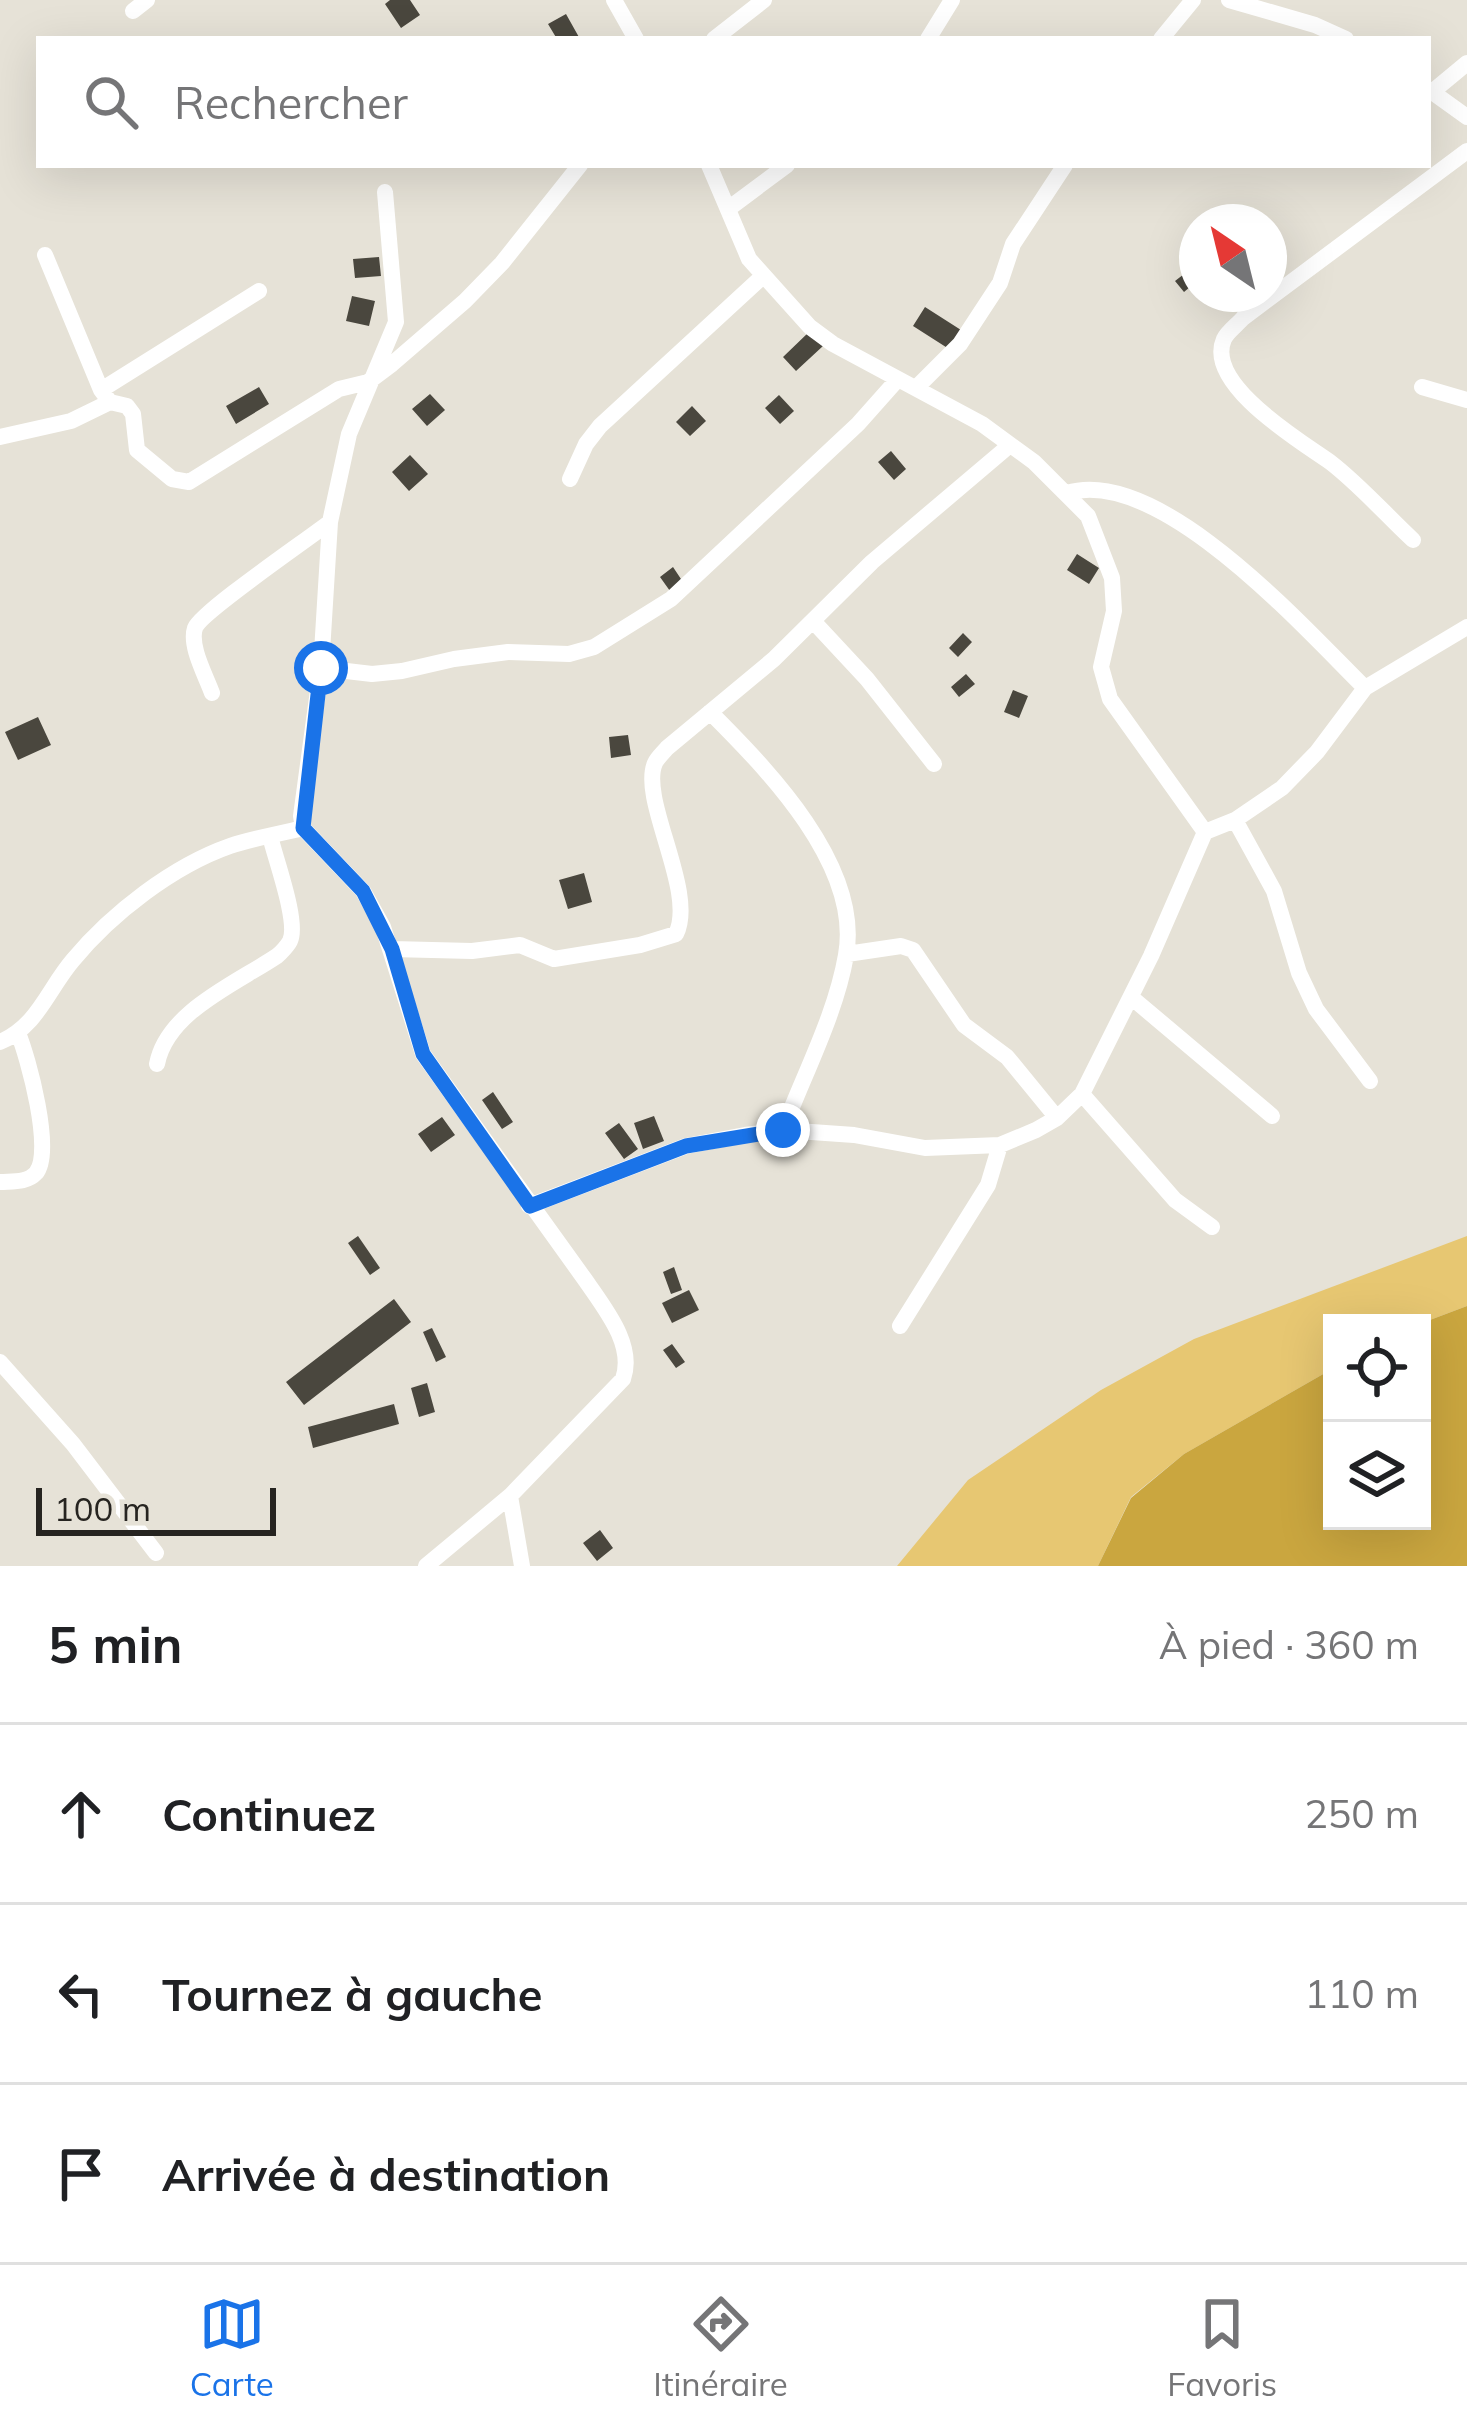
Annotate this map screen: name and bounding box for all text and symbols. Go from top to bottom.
search box [36,36,1431,168]
icon: search [78,69,144,135]
text: Rechercher [174,74,408,130]
north arrow [1179,204,1287,312]
route start [294,641,348,695]
route end [756,1103,810,1157]
map controls [1323,1314,1431,1530]
button: locate [1323,1314,1431,1422]
button: layers [1323,1422,1431,1530]
scale bar [36,1482,276,1535]
text: 100 m [54,1488,151,1529]
text: 5 min [48,1612,183,1676]
text: À pied · 360 m [1159,1620,1419,1669]
icon: ahead [48,1781,114,1847]
text: Continuez [162,1786,376,1842]
text: 250 m [1304,1789,1419,1838]
icon: left [48,1961,114,2027]
text: Tournez à gauche [162,1966,542,2022]
text: 110 m [1304,1969,1419,2018]
icon: arrive [48,2141,114,2207]
text: Arrivée à destination [162,2146,610,2202]
tab: Carte [190,2291,274,2404]
tab: Itinéraire [653,2291,788,2404]
tab: Favoris [1167,2291,1277,2404]

